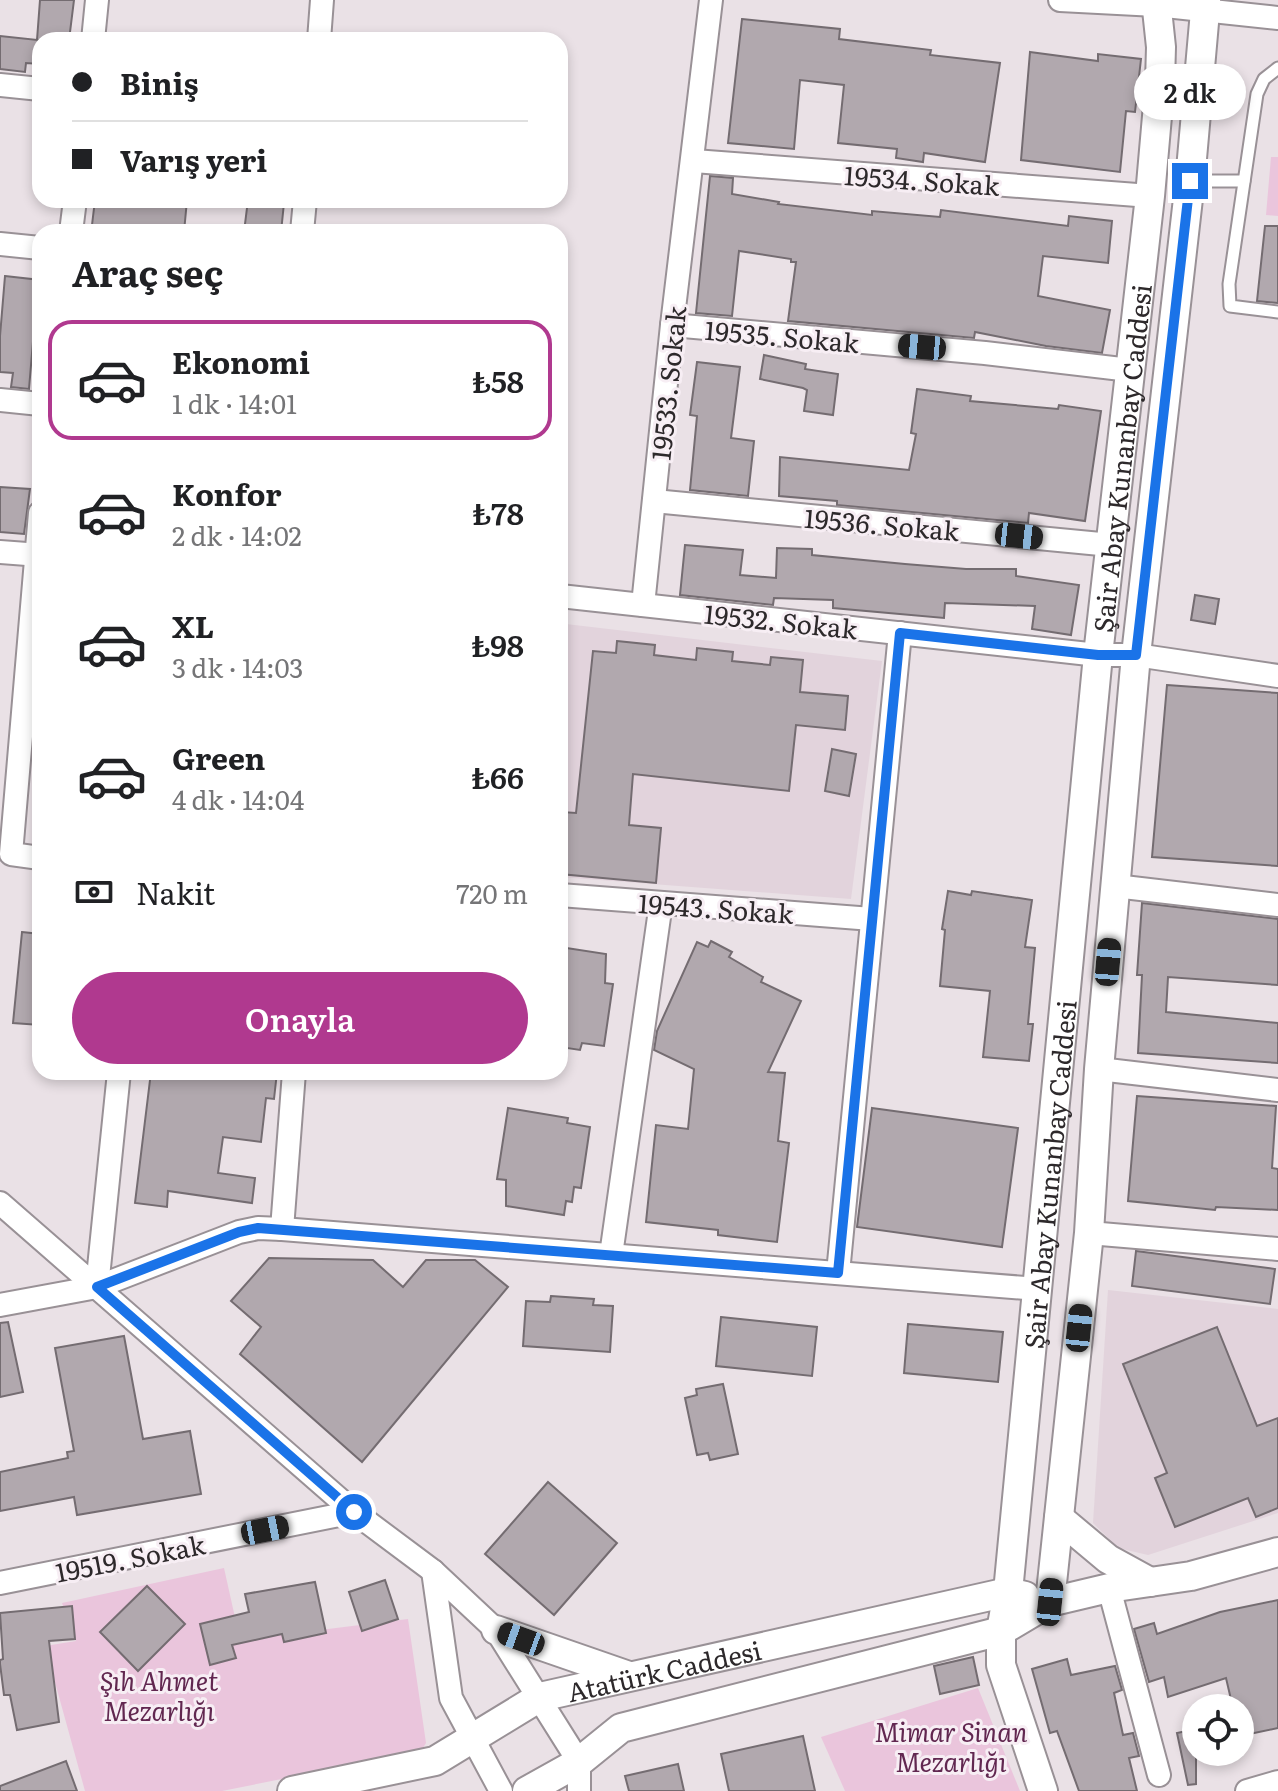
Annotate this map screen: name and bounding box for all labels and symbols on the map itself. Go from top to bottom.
callout: 2 dk [1134,65,1246,121]
street label: 19534. Sokak [843,154,1002,204]
route end [1172,163,1208,199]
street label: Şair Abay Kunanbay Caddesi [1081,281,1159,634]
street label: 19533. Sokak [640,303,695,462]
street label: 19535. Sokak [703,309,862,361]
car [897,333,947,361]
street label: 19536. Sokak [803,497,962,549]
car [994,522,1044,550]
street label: 19532. Sokak [702,593,861,648]
street label: 19543. Sokak [637,882,796,932]
car [1094,937,1122,987]
street label: Şair Abay Kunanbay Caddesi [1012,998,1084,1351]
car [1065,1303,1093,1353]
route start [336,1494,372,1530]
car [239,1514,291,1546]
street label: 19519. Sokak [52,1523,209,1591]
car [1036,1577,1064,1627]
car [494,1620,548,1658]
street label: Atatürk Caddesi [563,1628,765,1710]
park label: Şıh Ahmet Mezarlığı [100,1660,219,1729]
park label: Mimar Sinan Mezarlığı [874,1711,1028,1780]

